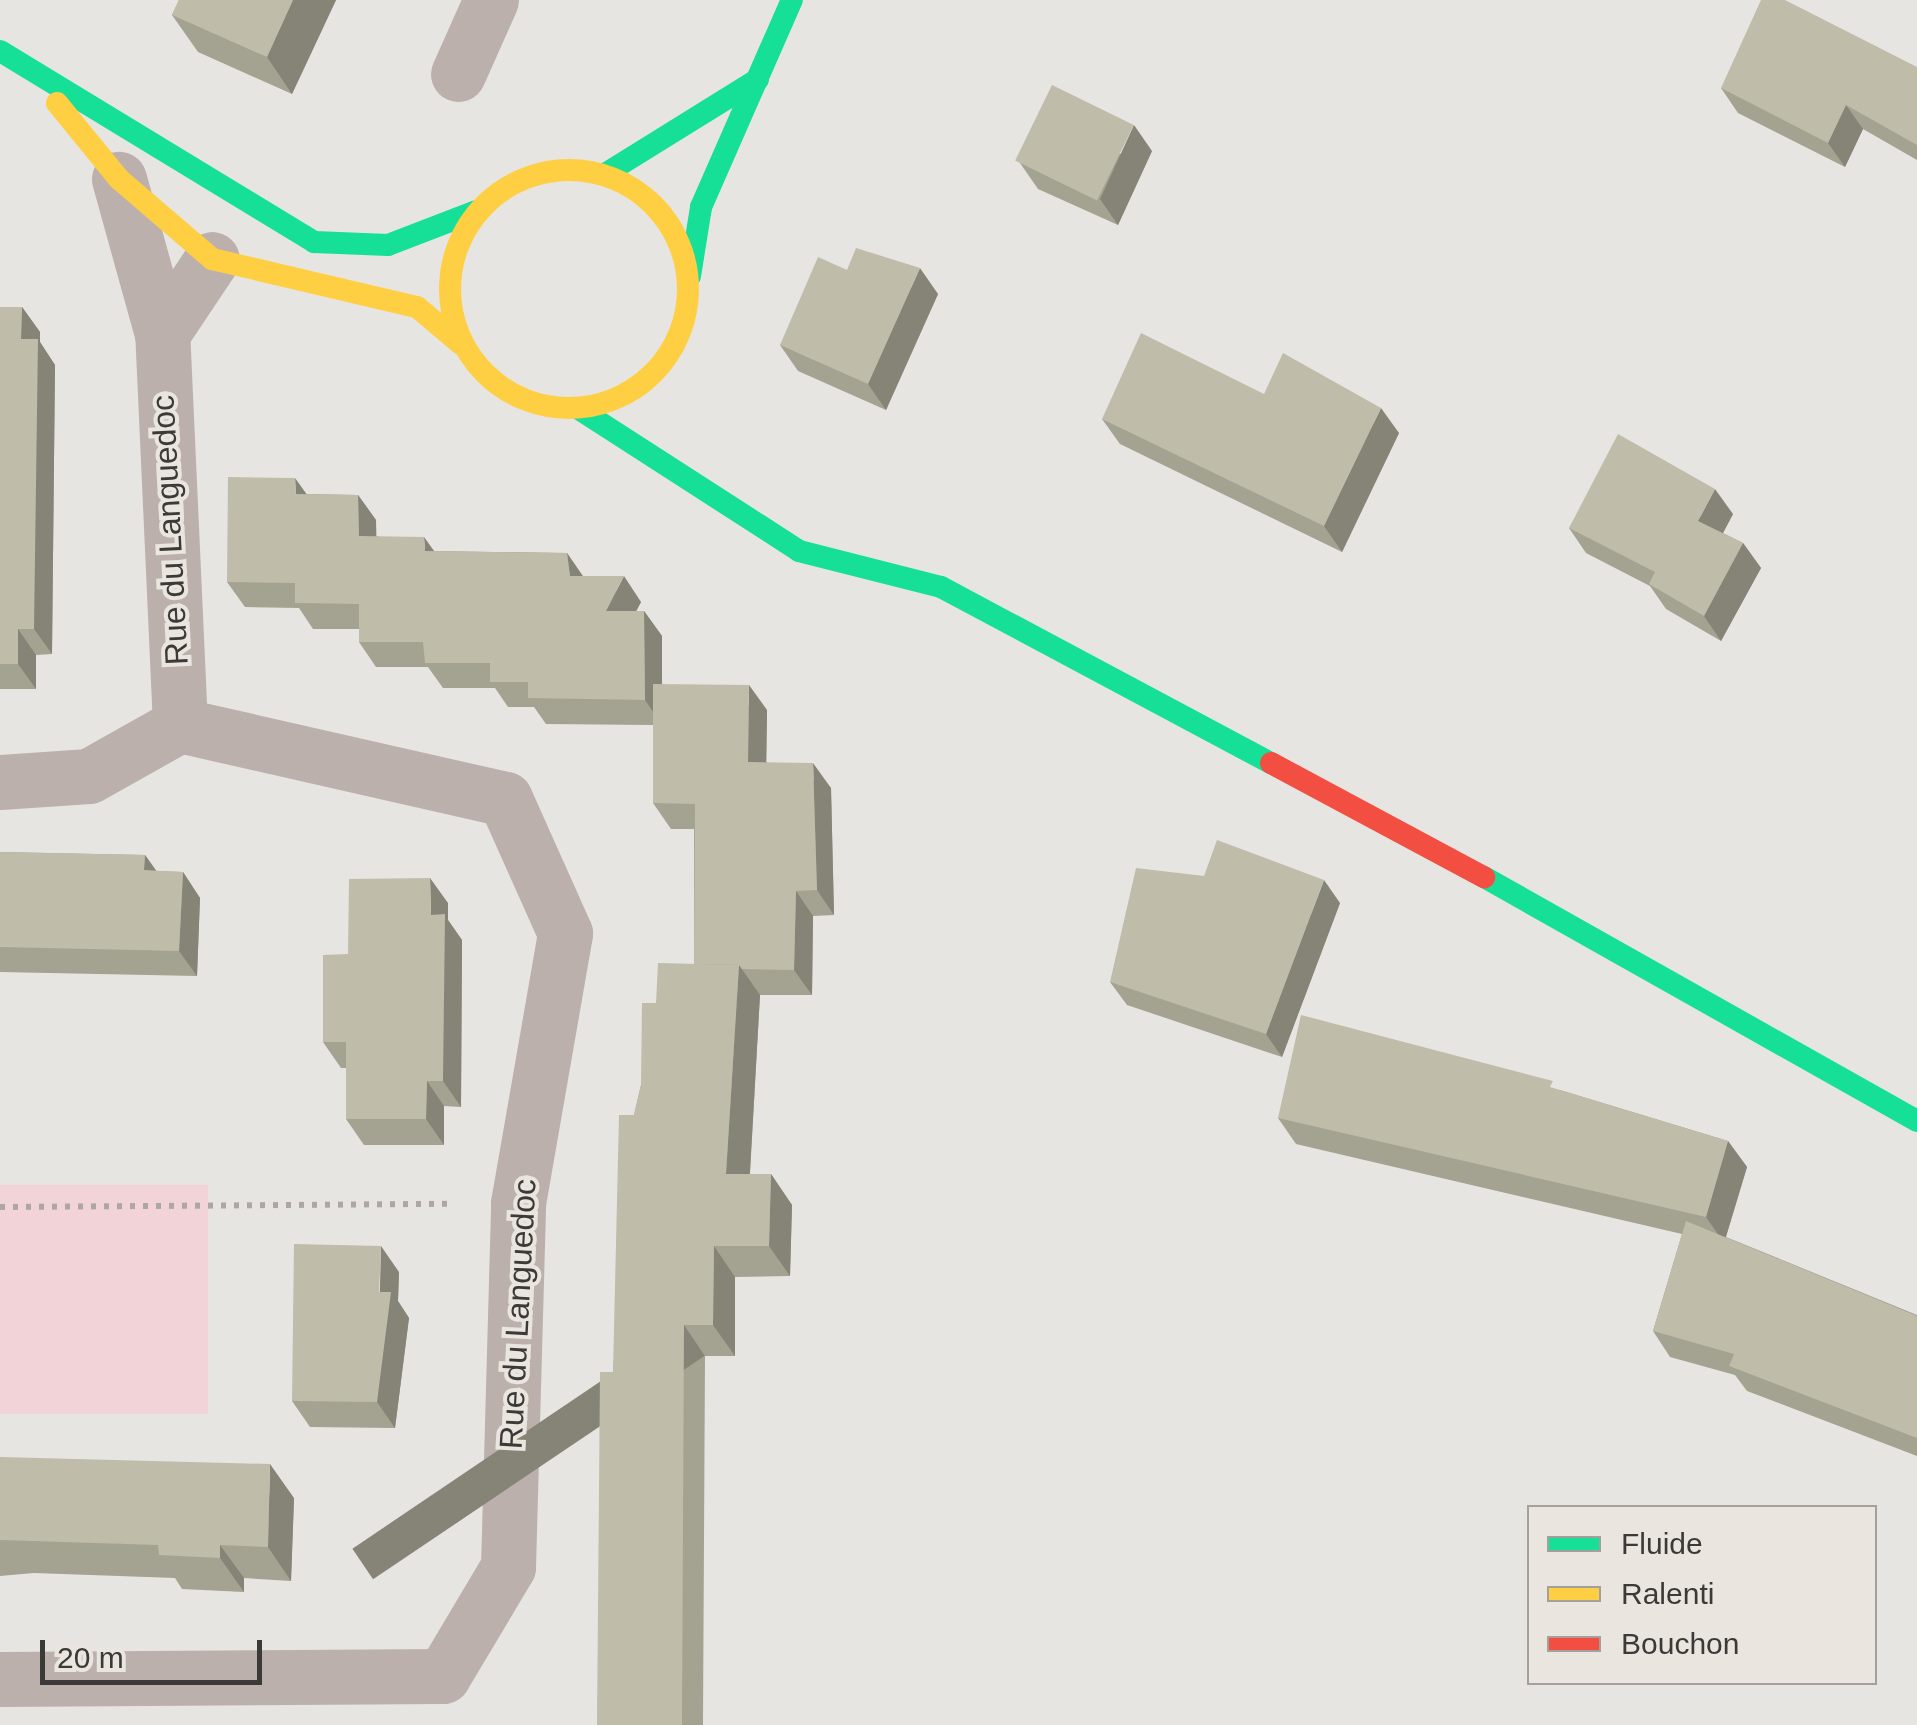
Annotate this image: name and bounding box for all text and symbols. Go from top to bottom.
street label: Rue du Languedoc [144,394,196,666]
street label: Rue du Languedoc [492,1178,544,1450]
legend [1527,1505,1877,1685]
text: Fluide [1621,1527,1703,1560]
text: Ralenti [1621,1577,1714,1610]
scale bar [45,1620,268,1682]
text: Bouchon [1621,1627,1739,1660]
text: 20 m [57,1641,124,1674]

